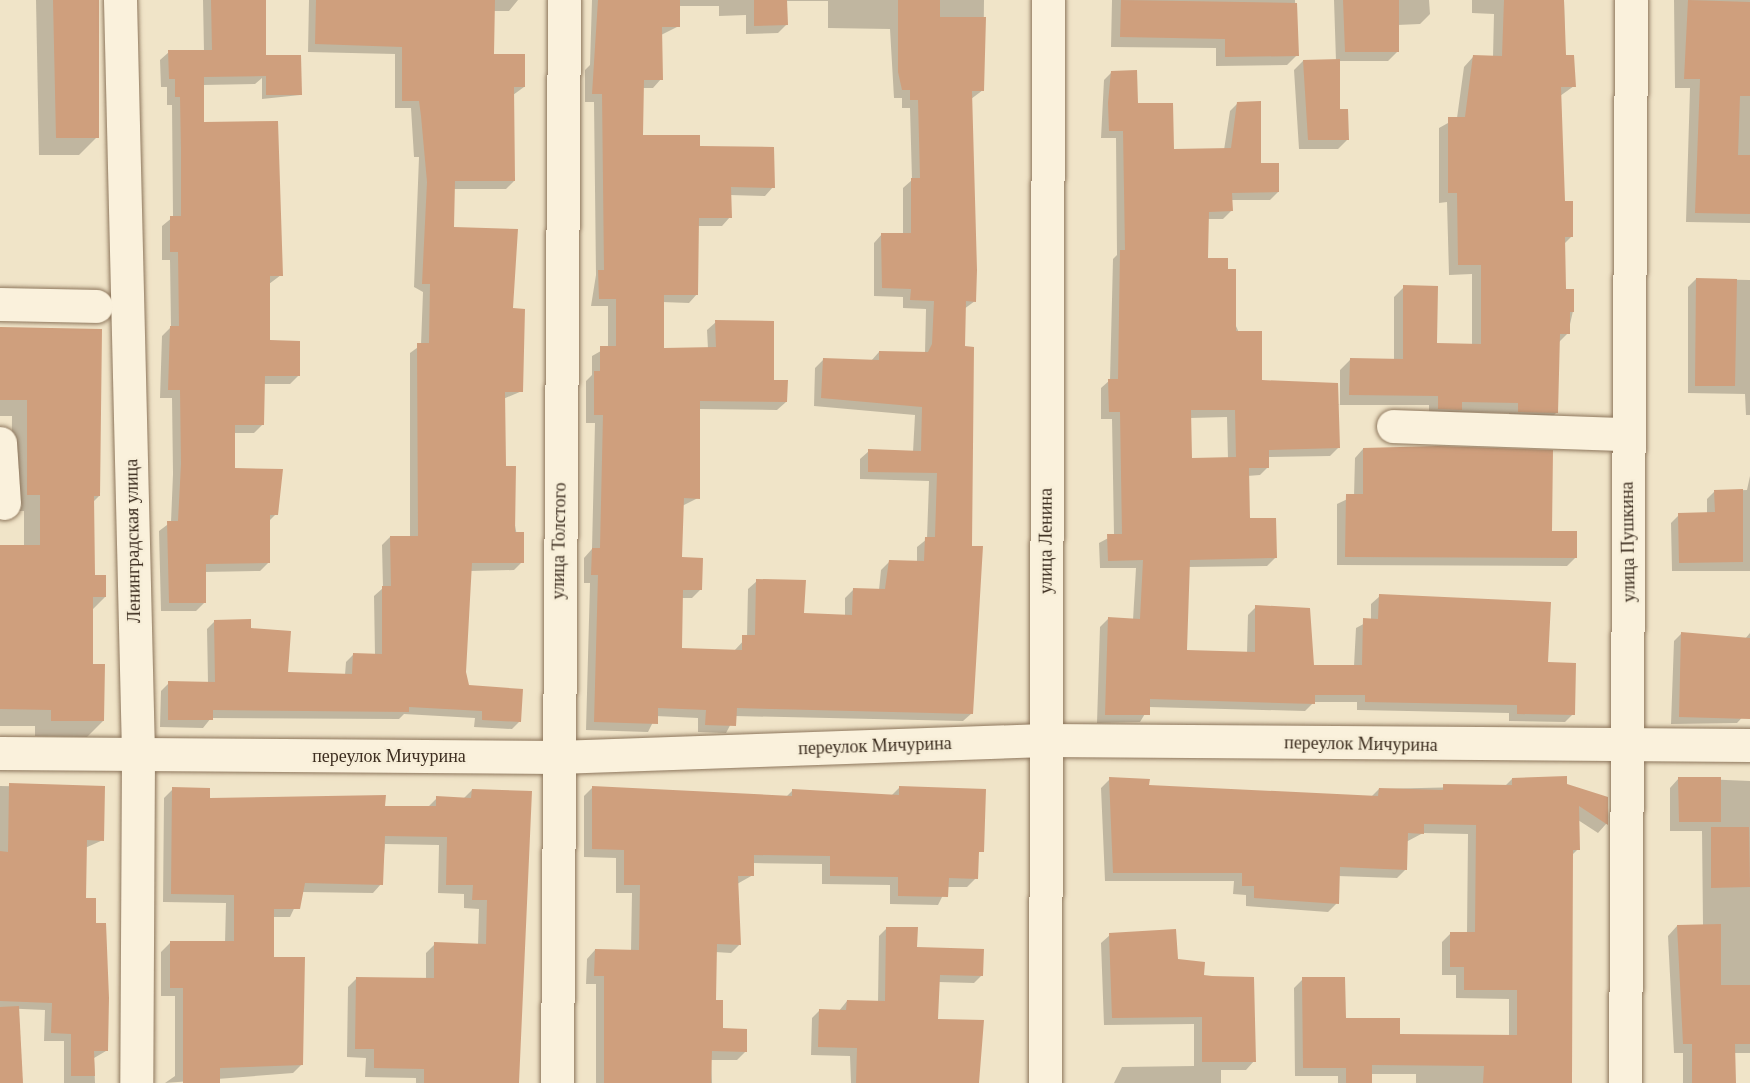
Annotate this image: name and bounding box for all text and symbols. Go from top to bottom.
street label: Ленинградская улица [121,459,145,623]
street label: улица Пушкина [1616,481,1640,603]
street label: улица Толстого [547,482,571,600]
street label: улица Ленина [1035,488,1057,594]
street label: переулок Мичурина [1284,732,1438,756]
street label: переулок Мичурина [798,733,952,759]
street label: переулок Мичурина [312,745,466,767]

